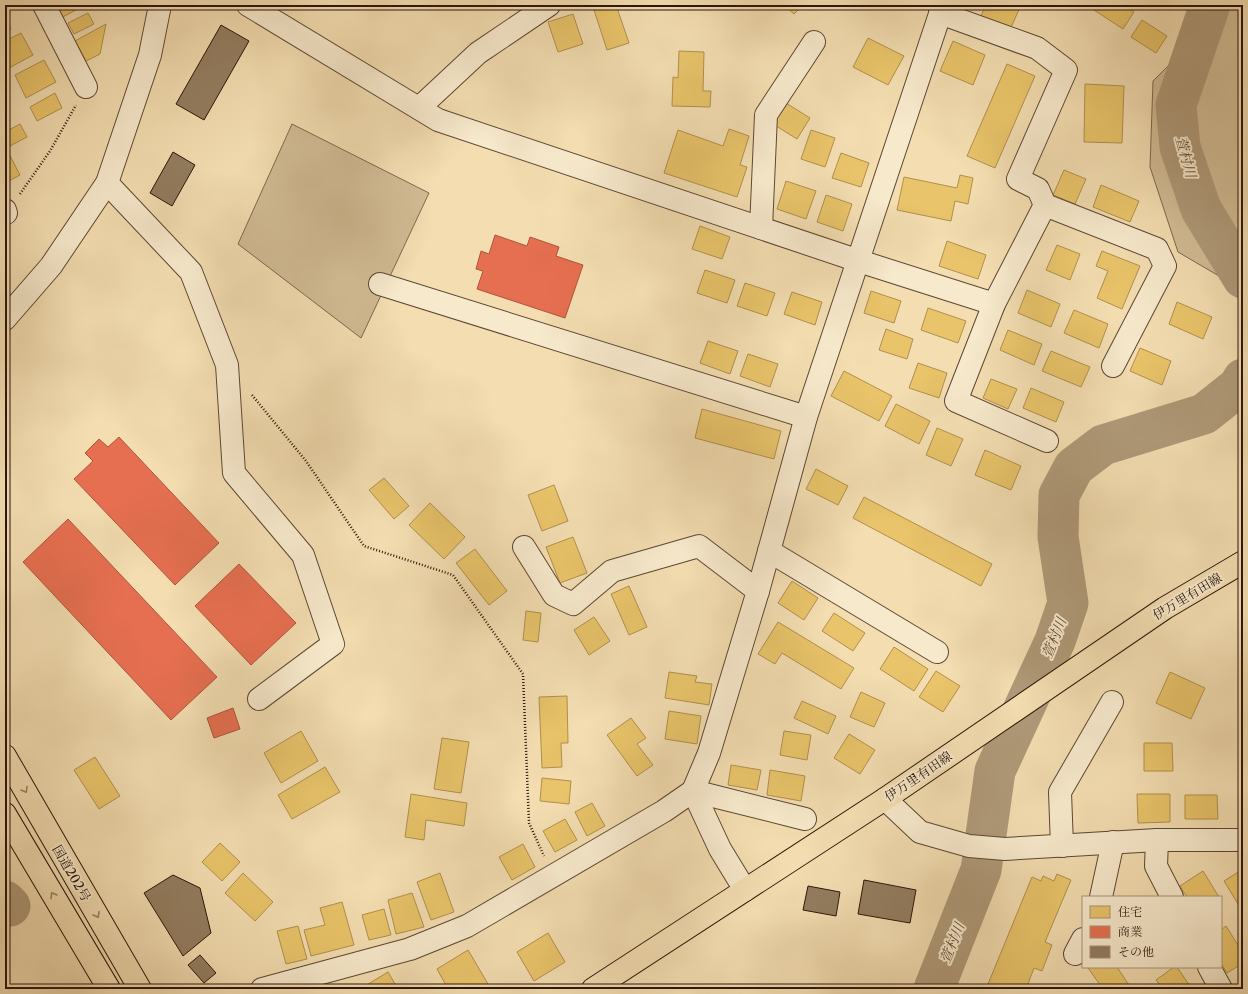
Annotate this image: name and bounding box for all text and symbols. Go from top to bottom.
water label: 萱村川 [1172,134,1201,182]
street label: 伊万里有田線 [1149,569,1225,623]
water label: 萱村川 [1038,613,1071,661]
street label: 伊万里有田線 [881,748,955,804]
one-way arrow [20,786,27,793]
street label: 国道202号 [50,842,94,904]
one-way arrow [51,892,58,899]
legend [1082,896,1222,968]
text: 住宅 [1118,904,1142,919]
one-way arrow [92,911,99,918]
water label: 萱村川 [936,918,969,966]
text: 商業 [1118,924,1142,939]
text: その他 [1118,944,1154,959]

